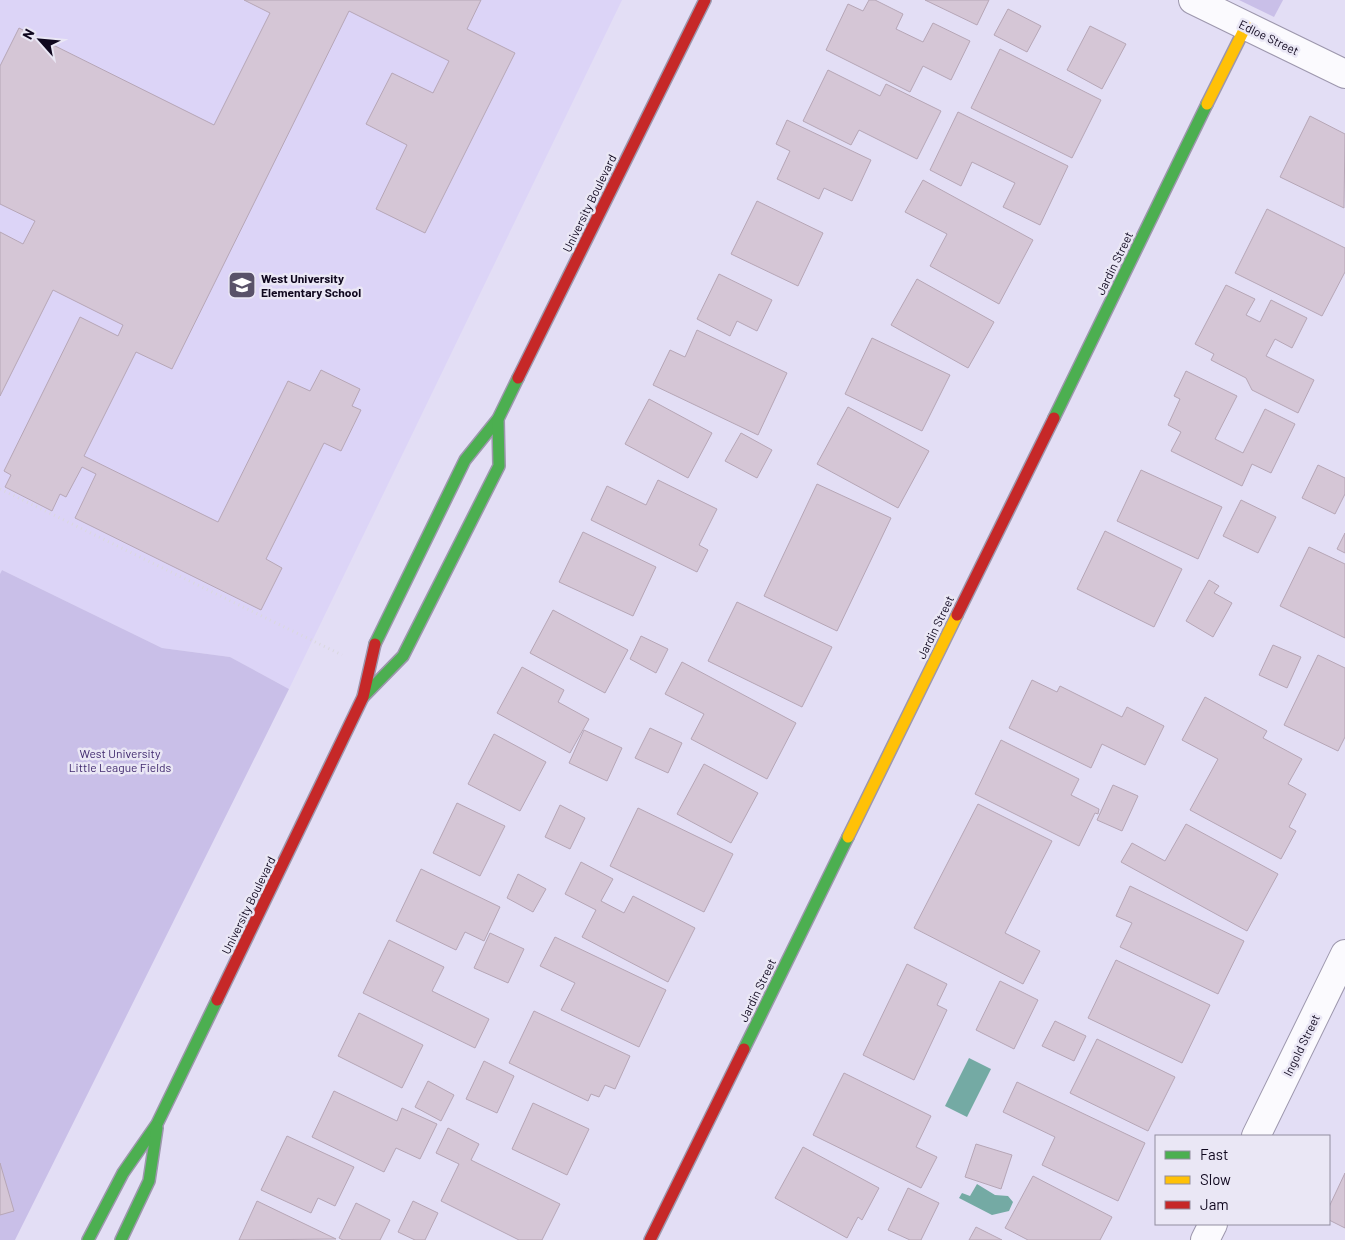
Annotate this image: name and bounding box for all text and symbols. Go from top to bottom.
north arrow [15,15,65,65]
street label: Edloe Street [1237,17,1301,57]
text: N [18,26,38,42]
street label: University Boulevard [559,152,619,254]
street label: Jardin Street [1093,229,1135,297]
school or university icon: West University Elementary School [227,270,257,300]
place label: West University Elementary School [261,271,361,299]
street label: Jardin Street [914,593,956,661]
park label: West University Little League Fields [69,746,171,774]
street label: University Boulevard [218,854,278,956]
street label: Jardin Street [736,956,778,1024]
street label: Ingold Street [1280,1012,1322,1078]
legend [1155,1135,1330,1225]
text: Fast [1200,1145,1228,1163]
text: Slow [1200,1170,1231,1188]
text: Jam [1200,1195,1229,1213]

